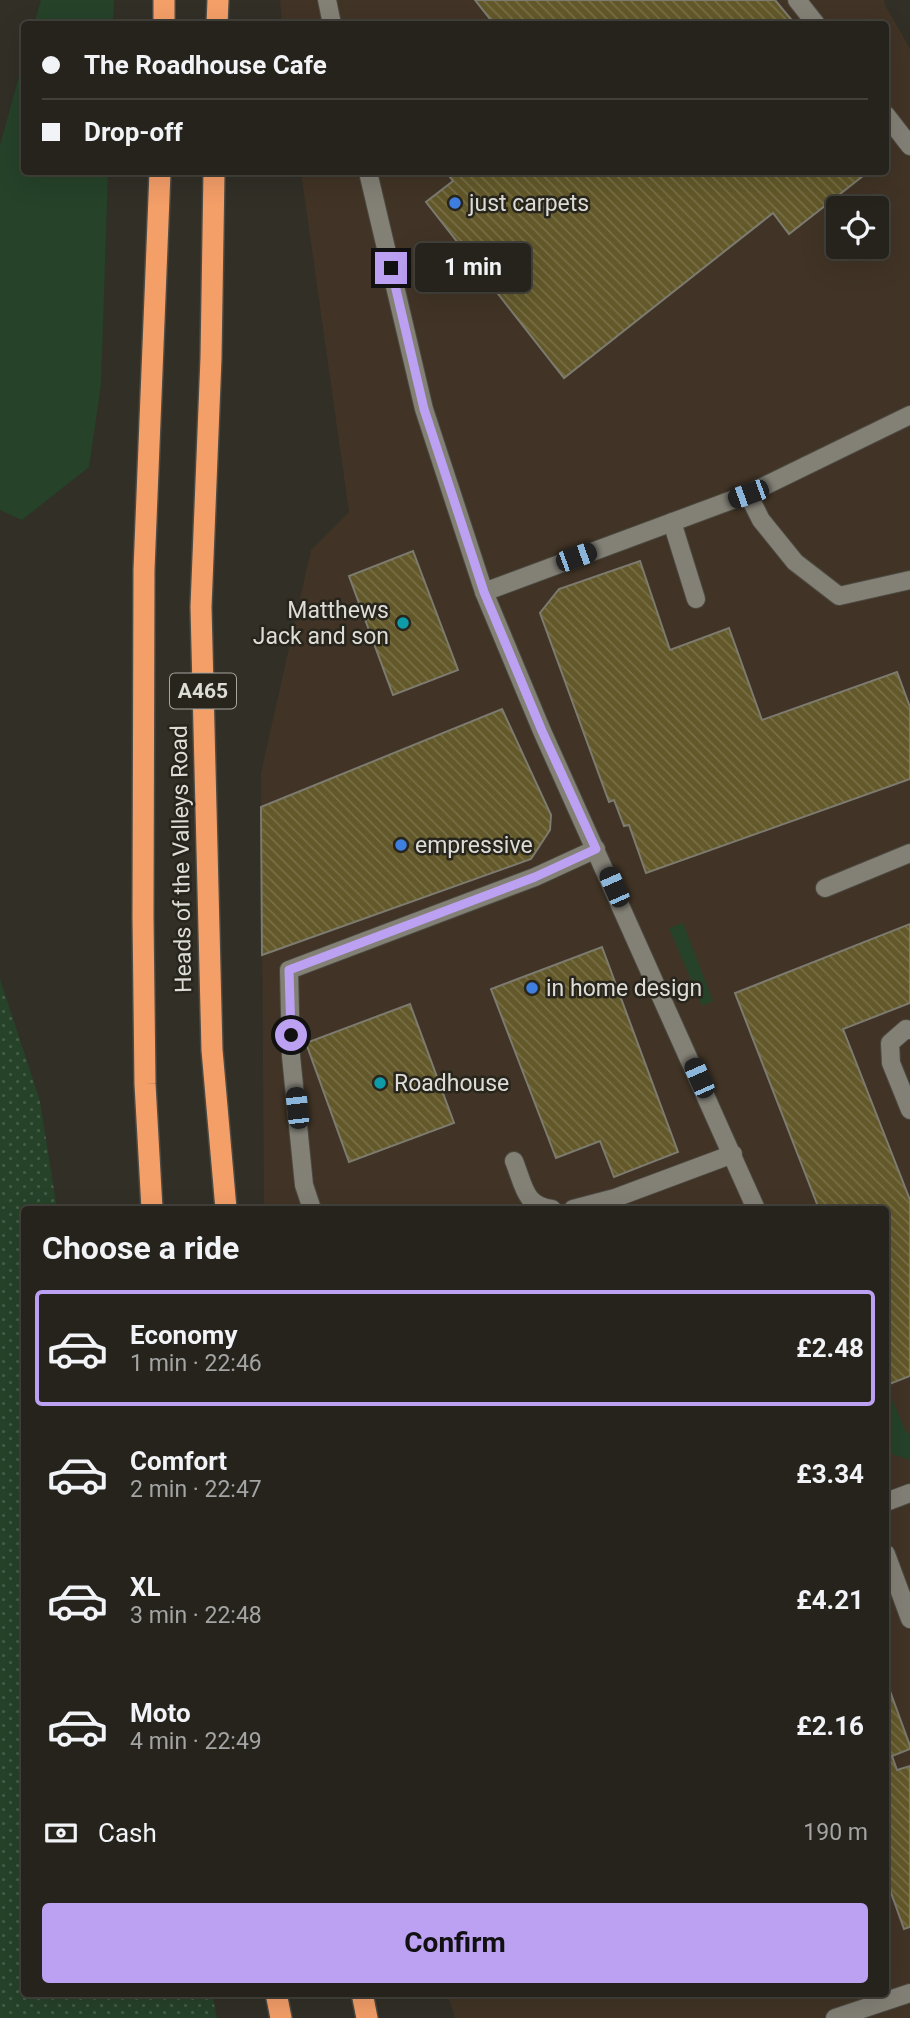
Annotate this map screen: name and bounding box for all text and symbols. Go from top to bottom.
text: The Roadhouse Cafe [84,50,327,80]
text: Drop-off [84,117,183,147]
place label: just carpets [468,190,589,217]
marker: just carpets [447,195,463,211]
map controls [826,196,889,259]
button: locate [826,196,889,259]
callout: 1 min [416,244,531,292]
route end [375,252,407,284]
text: 1 min [444,254,502,281]
car [725,477,772,511]
car [553,540,600,574]
place label: Matthews Jack and son [253,597,389,650]
marker: Matthews Jack and son [395,615,411,631]
road number: A465 [170,674,236,708]
street label: Heads of the Valleys Road [166,725,197,993]
place label: empressive [415,832,533,859]
marker: empressive [393,837,409,853]
car [596,864,633,910]
place label: in home design [546,975,702,1002]
marker: in home design [524,980,540,996]
route start [275,1019,307,1051]
car [681,1055,718,1101]
place label: Roadhouse [394,1070,509,1097]
marker: Roadhouse [372,1075,388,1091]
car [285,1086,310,1130]
text: Choose a ride [42,1229,239,1267]
icon: car [46,1317,109,1380]
text: Economy [130,1320,237,1350]
text: £2.48 [796,1333,864,1363]
text: 1 min · 22:46 [130,1350,262,1377]
icon: car [46,1443,109,1506]
text: Comfort [130,1446,227,1476]
text: £3.34 [796,1459,864,1489]
text: 2 min · 22:47 [130,1476,262,1503]
icon: car [46,1569,109,1632]
text: XL [130,1572,161,1602]
text: £4.21 [796,1585,864,1615]
text: 3 min · 22:48 [130,1602,262,1629]
icon: car [46,1695,109,1758]
text: Moto [130,1698,191,1728]
text: £2.16 [796,1711,864,1741]
text: 4 min · 22:49 [130,1728,262,1755]
icon: cash [42,1814,80,1852]
text: Cash [98,1818,157,1848]
text: 190 m [803,1819,868,1846]
button: Confirm [42,1903,868,1983]

